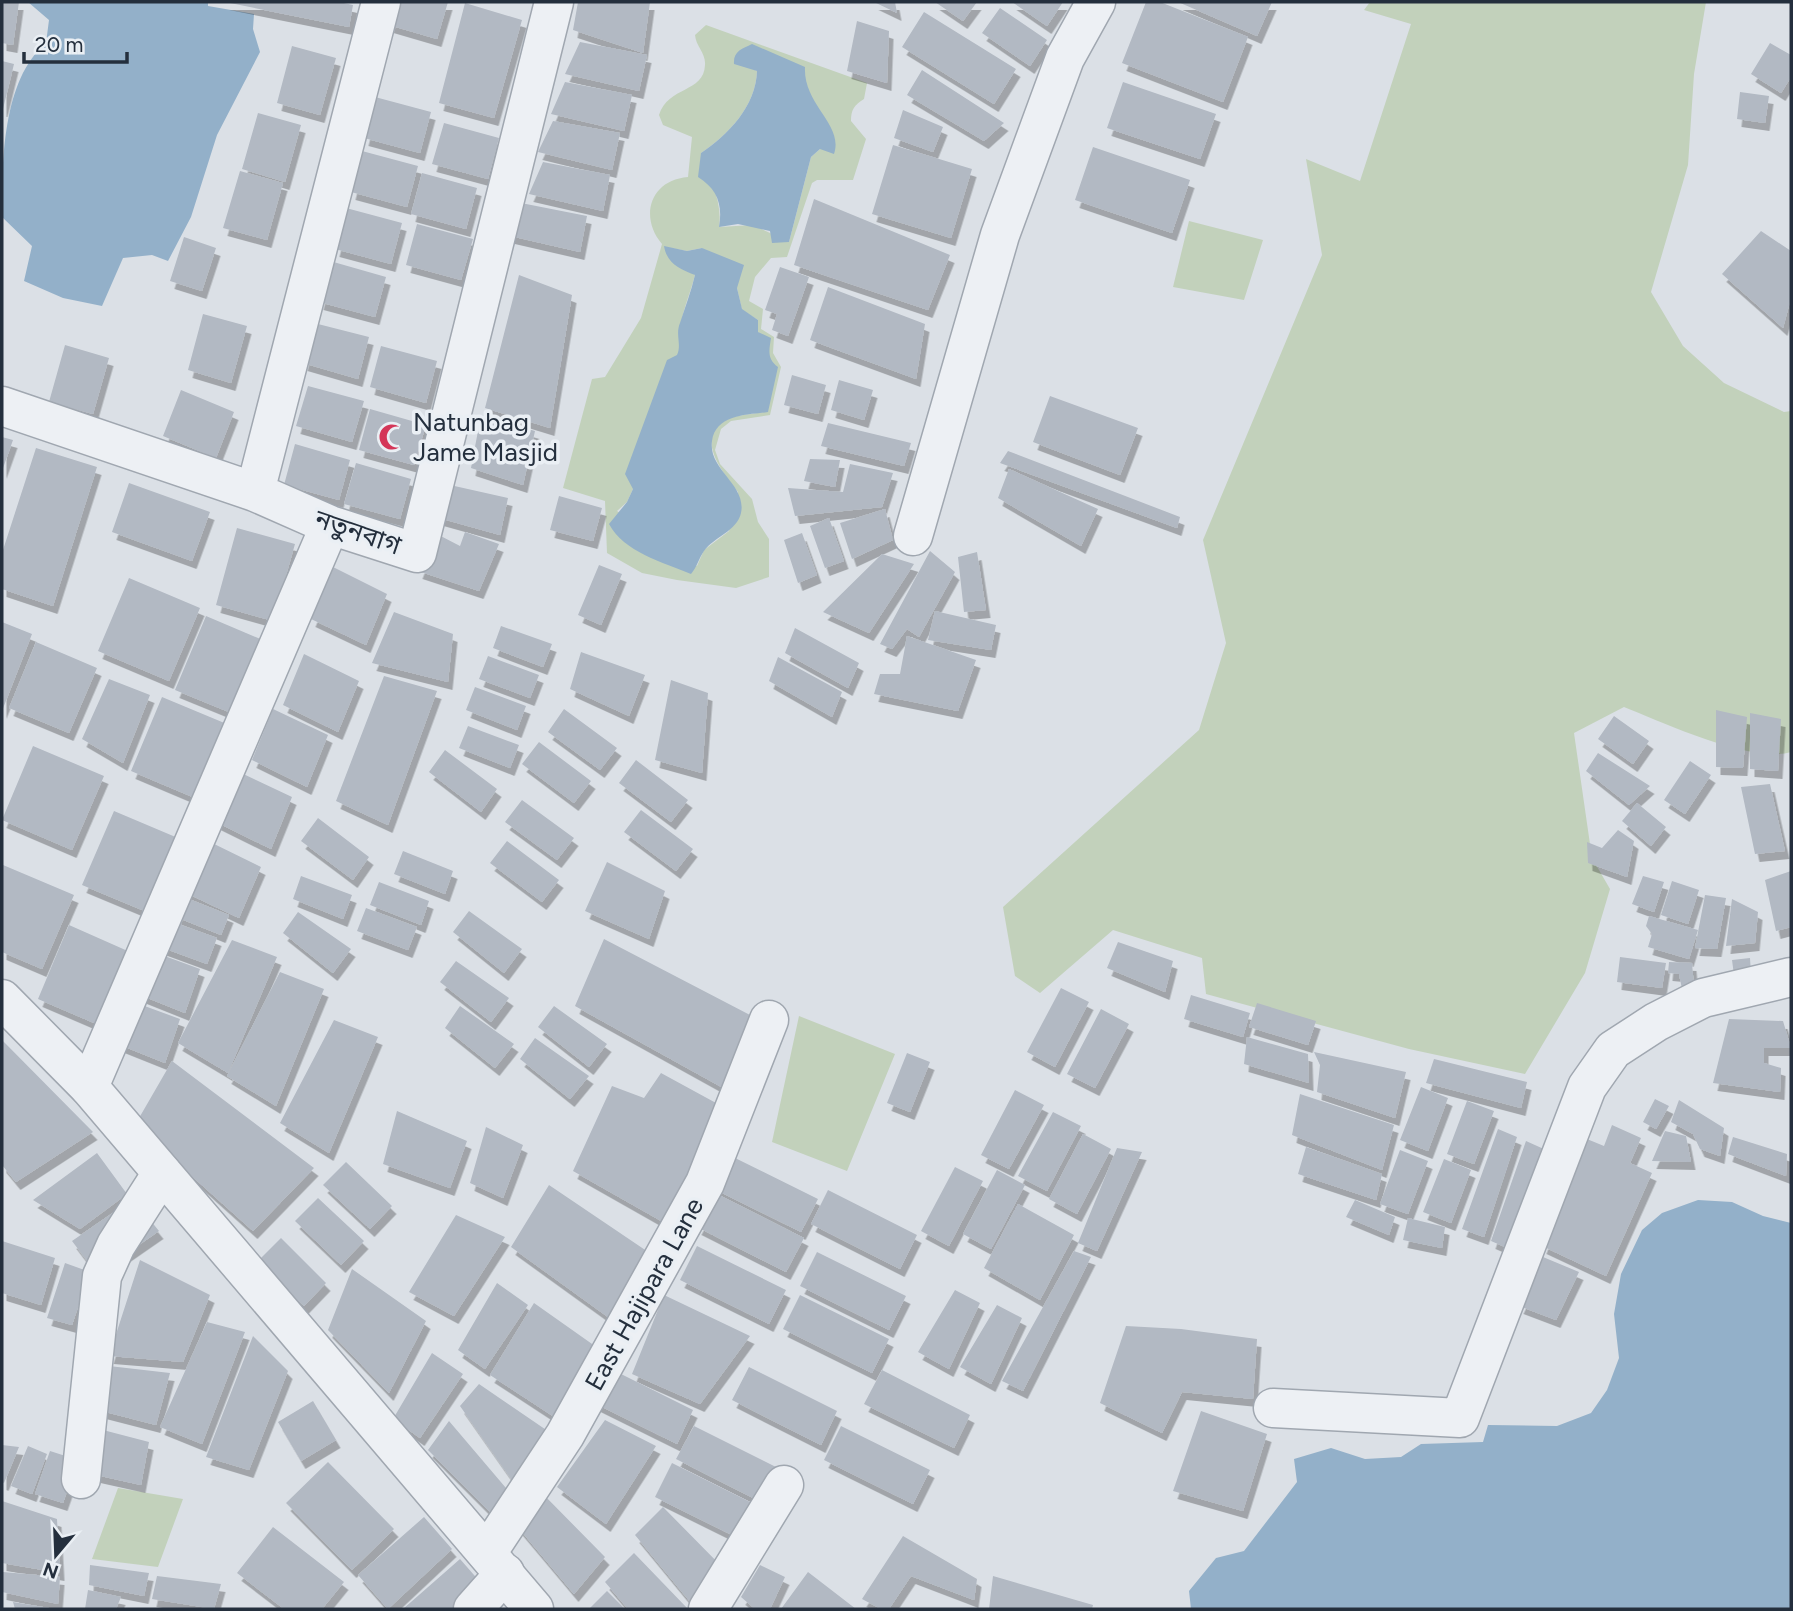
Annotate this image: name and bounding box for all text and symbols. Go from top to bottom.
scale bar [24,21,128,65]
text: 20 m [35,32,83,57]
place label: Natunbag Jame Masjid [413,406,558,468]
mosque icon: Natunbag Jame Masjid [377,422,407,452]
street label: নতুনবাগ [310,502,406,562]
street label: East Hajipara Lane [578,1192,710,1396]
north arrow [21,1520,91,1590]
text: N [40,1557,61,1584]

